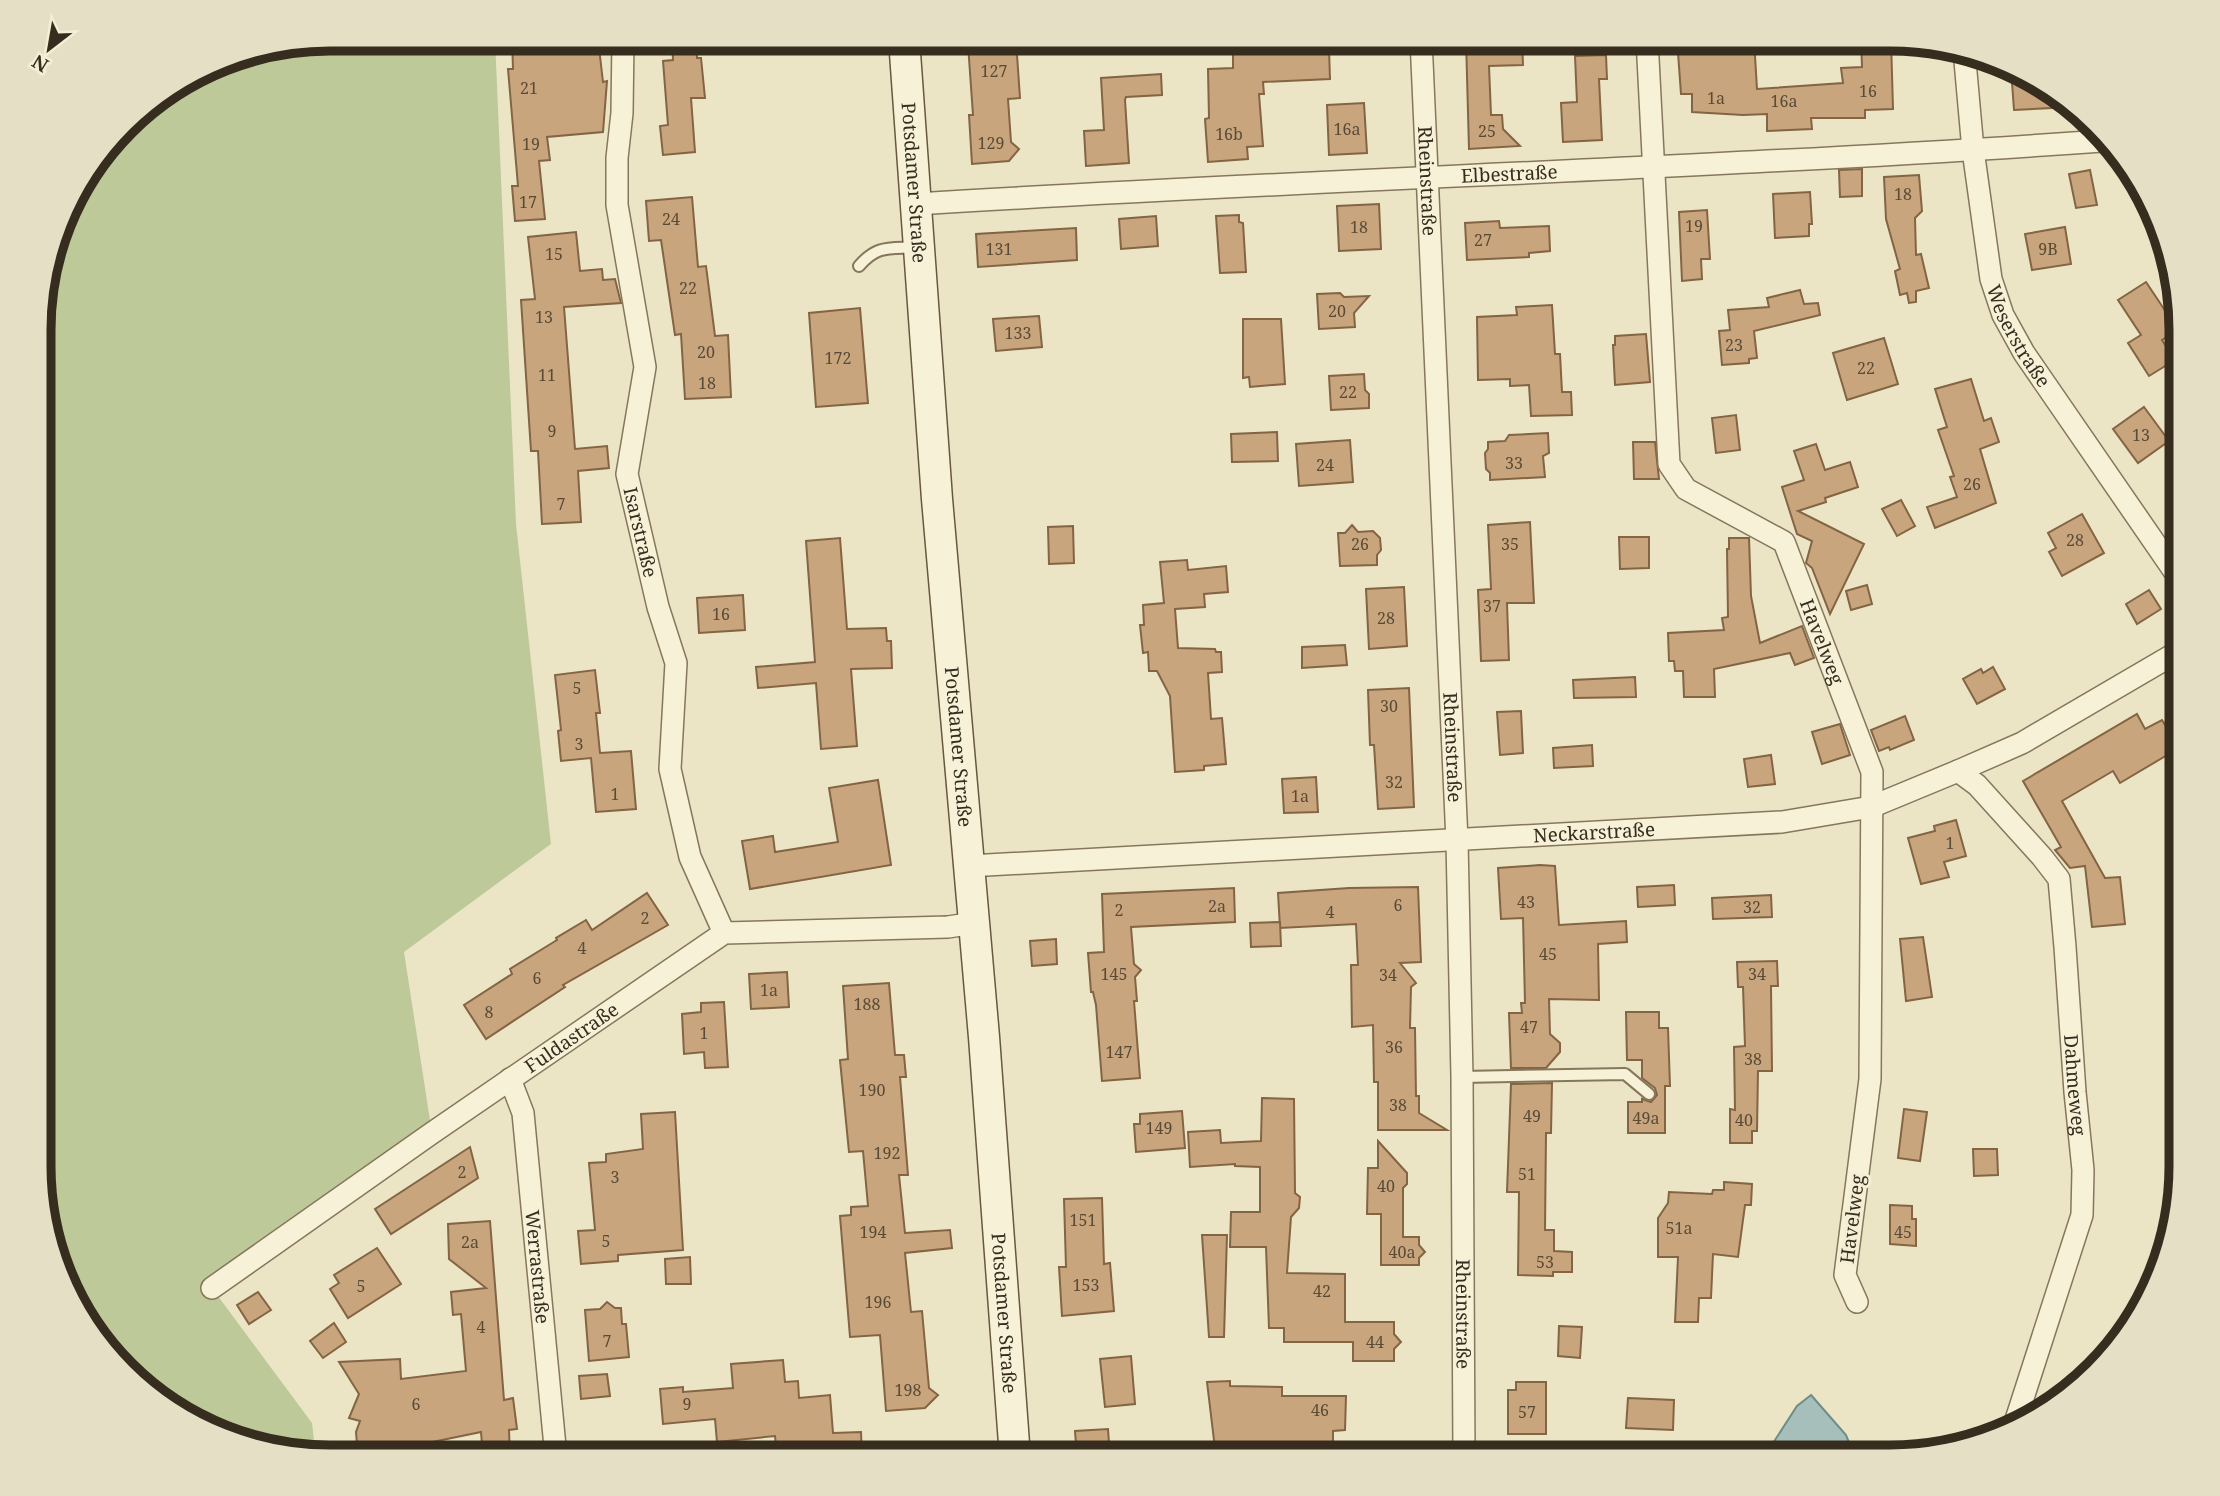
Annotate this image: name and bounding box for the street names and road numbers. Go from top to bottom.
street label: Potsdamer Straße [896,101,933,264]
street label: Rheinstraße [1412,125,1443,236]
street label: Elbestraße [1460,158,1558,189]
street label: Weserstraße [1981,281,2057,392]
street label: Isarstraße [617,484,664,580]
street label: Havelweg [1794,595,1850,688]
street label: Potsdamer Straße [939,666,979,828]
street label: Rheinstraße [1437,692,1468,803]
street label: Neckarstraße [1533,816,1656,848]
street label: Fuldastraße [519,996,623,1079]
street label: Dahmeweg [2058,1033,2092,1137]
street label: Havelweg [1834,1173,1870,1265]
street label: Werrastraße [519,1209,556,1325]
street label: Potsdamer Straße [985,1232,1023,1394]
street label: Rheinstraße [1450,1259,1477,1369]

